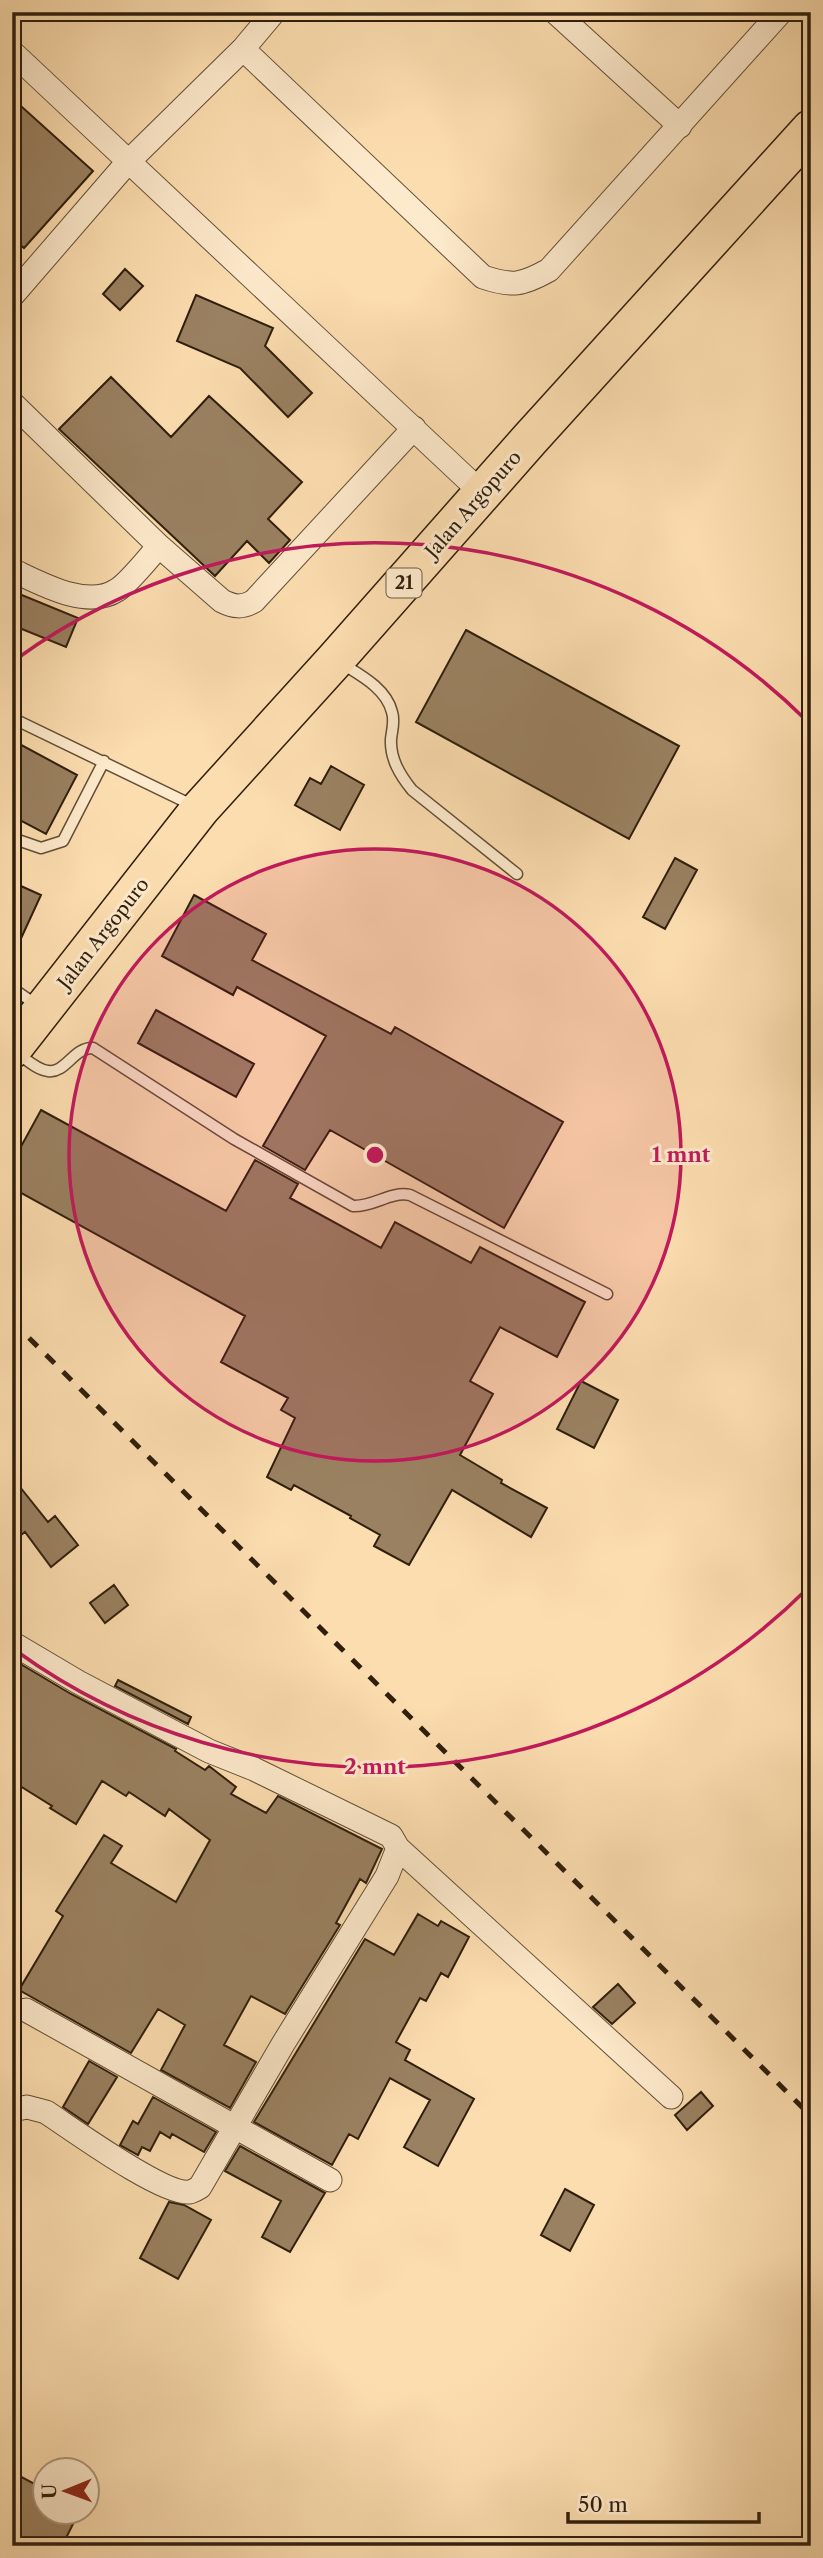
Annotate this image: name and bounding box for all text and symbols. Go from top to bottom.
street label: Jalan Argopuro [419,446,526,565]
road number: 21 [386,568,422,598]
street label: Jalan Argopuro [51,873,154,996]
text: 1 mnt [652,1142,711,1167]
centre of rings [363,1143,387,1167]
text: 2 mnt [344,1754,406,1779]
north arrow [32,2456,102,2526]
scale bar [568,2481,758,2525]
text: U [38,2483,61,2499]
text: 50 m [578,2492,628,2517]

